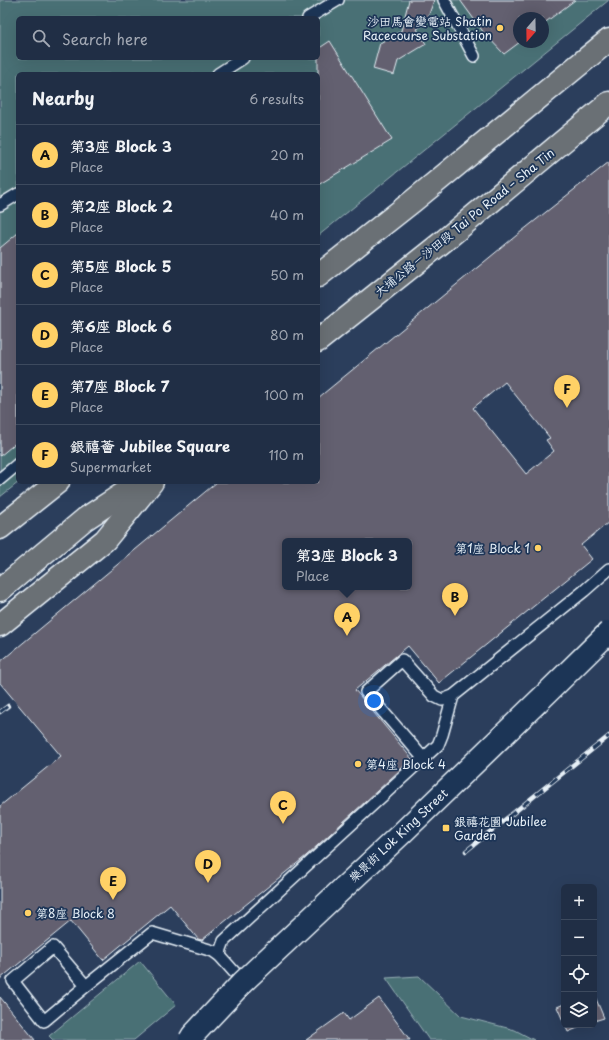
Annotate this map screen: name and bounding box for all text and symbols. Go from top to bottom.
place label: 沙田馬會變電站 Shatin Racecourse Substation [363,12,492,44]
north arrow [513,12,549,48]
search box [16,16,320,60]
marker: 沙田馬會變電站 Shatin Racecourse Substation [495,23,505,33]
icon: search [30,27,52,49]
text: Search here [62,27,148,50]
text: Nearby [32,85,94,111]
text: 6 results [249,89,304,108]
text: 第3座 Block 3 [70,134,172,157]
street label: 大埔公路－沙田段 Tai Po Road – Sha Tin [370,144,558,300]
text: A [40,145,50,164]
text: 20 m [270,145,304,164]
text: Place [70,157,103,176]
text: 第2座 Block 2 [70,194,173,217]
text: B [41,205,49,224]
text: 40 m [270,205,304,224]
text: Place [70,217,103,236]
text: 第5座 Block 5 [70,254,171,277]
text: C [40,265,50,284]
text: 50 m [270,265,304,284]
text: Place [70,277,103,296]
text: 第6座 Block 6 [70,314,172,337]
text: D [40,325,50,344]
text: 80 m [270,325,304,344]
text: Place [70,337,103,356]
text: 第7座 Block 7 [70,374,169,397]
pin: F [554,375,580,408]
text: E [41,385,49,404]
text: 100 m [264,385,304,404]
text: Place [70,397,103,416]
text: 銀禧薈 Jubilee Square [70,434,230,457]
text: F [41,445,49,464]
text: 110 m [269,445,304,464]
text: Supermarket [70,457,152,476]
popup [282,538,412,590]
place label: 第1座 Block 1 [455,539,530,557]
text: 第3座 Block 3 [296,543,398,566]
marker: 第1座 Block 1 [533,543,543,553]
text: Place [296,566,329,585]
pin: B [442,583,468,616]
pin: A [334,603,360,636]
your location [364,691,384,711]
place label: 第4座 Block 4 [366,755,446,773]
marker: 第4座 Block 4 [353,759,363,769]
street label: 樂景街 Lok King Street [344,784,452,886]
pin: C [270,791,296,824]
place label: 銀禧花園 Jubilee Garden [454,812,547,844]
marker: 銀禧花園 Jubilee Garden [441,823,451,833]
pin: D [195,850,221,883]
pin: E [100,867,126,900]
map controls [561,884,597,1028]
button: + [561,884,597,920]
place label: 第8座 Block 8 [36,904,115,922]
marker: 第8座 Block 8 [23,908,33,918]
button: − [561,920,597,956]
button: locate [561,956,597,992]
button: layers [561,992,597,1028]

